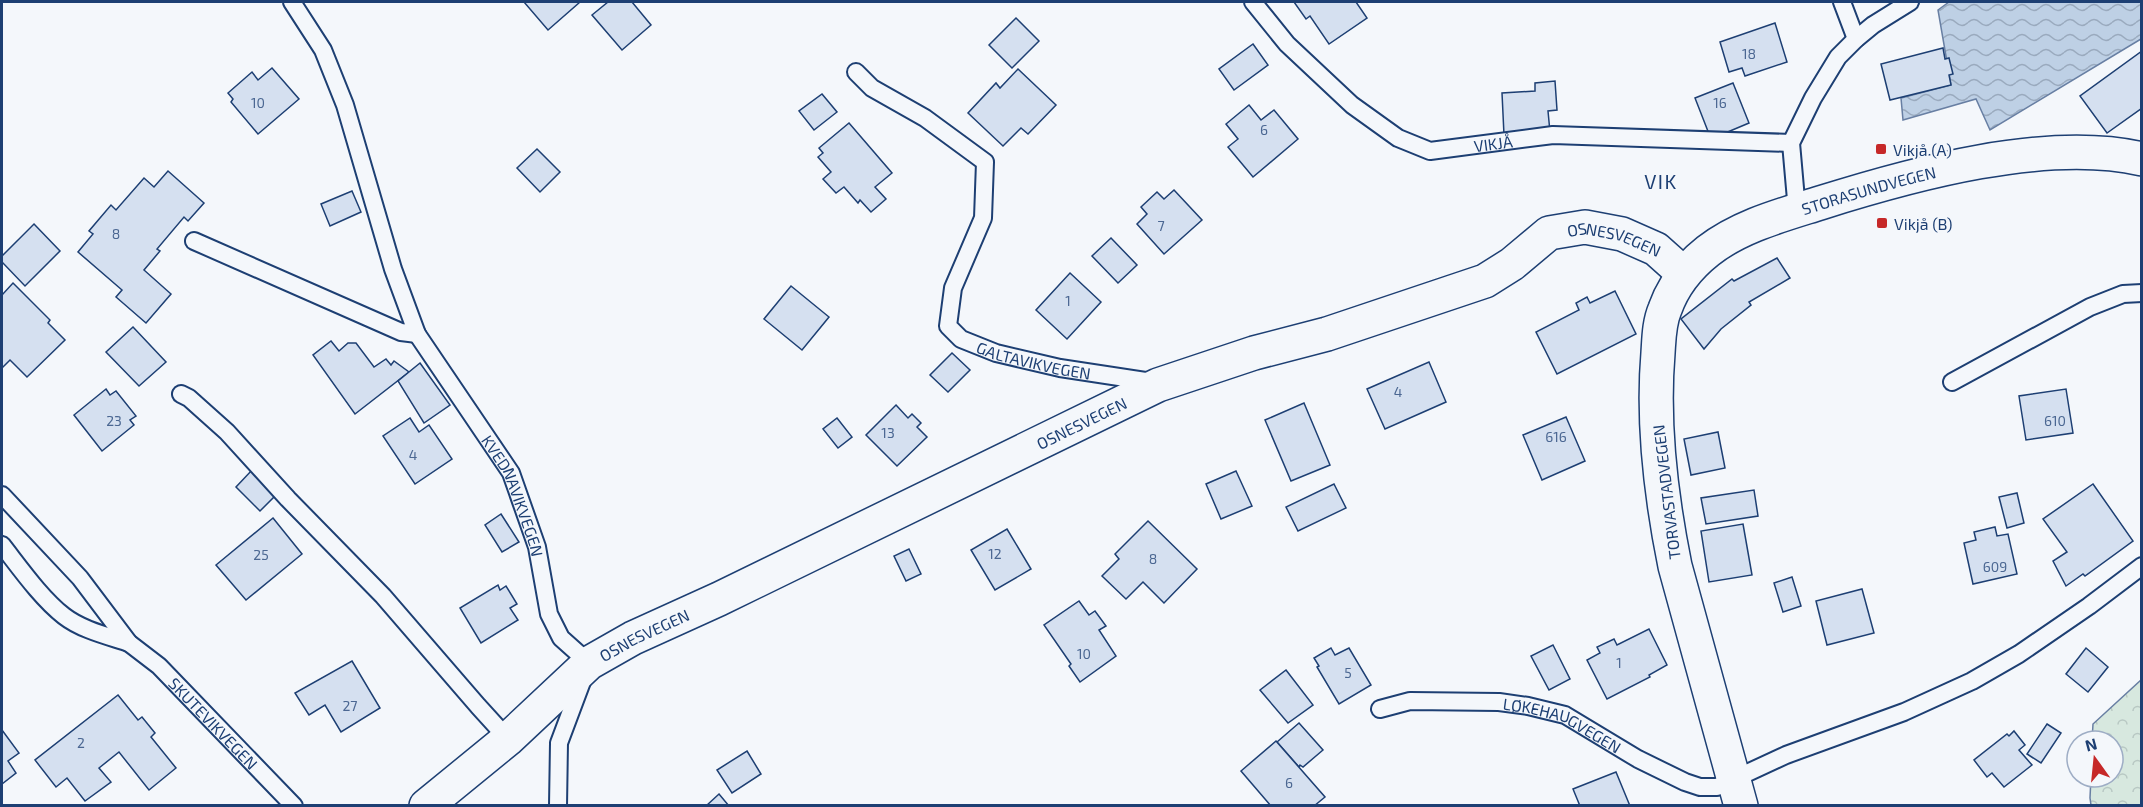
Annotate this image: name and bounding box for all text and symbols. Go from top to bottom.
house number: 18 [1742,45,1756,62]
house number: 10 [251,94,265,111]
house number: 16 [1713,94,1727,111]
house number: 6 [1260,121,1268,138]
street label: VIKJÅ [1473,131,1514,155]
place label: Vikjå (A) [1893,140,1952,160]
marker: Vikjå (A) [1874,142,1888,156]
street label: STORASUNDVEGEN [1799,162,1937,218]
district label: VIK [1644,169,1678,193]
place label: Vikjå (B) [1894,214,1953,234]
marker: Vikjå (B) [1875,216,1889,230]
house number: 7 [1157,217,1165,234]
street label: OSNESVEGEN [1565,217,1664,260]
house number: 8 [112,225,120,242]
house number: 1 [1065,292,1071,309]
street label: GALTAVIKVEGEN [974,337,1092,382]
house number: 4 [1394,383,1402,400]
street label: OSNESVEGEN [1033,392,1129,452]
house number: 23 [106,412,122,429]
house number: 610 [2044,412,2066,429]
house number: 13 [881,424,895,441]
street label: TORVASTADVEGEN [1648,424,1684,560]
house number: 616 [1545,428,1567,445]
street label: KVEDNAVIKVEGEN [478,431,548,558]
house number: 4 [409,446,417,463]
house number: 12 [988,545,1002,562]
house number: 25 [253,546,269,563]
house number: 8 [1149,550,1157,567]
house number: 609 [1983,558,2007,575]
street label: OSNESVEGEN [596,604,692,665]
house number: 10 [1077,645,1091,662]
house number: 1 [1616,654,1622,671]
house number: 5 [1344,664,1352,681]
street label: SKUTEVIKVEGEN [165,673,262,772]
street label: LØKEHAUGVEGEN [1502,693,1625,756]
house number: 27 [342,697,358,714]
north arrow [2065,729,2125,789]
text: N [2083,733,2099,755]
house number: 2 [77,734,85,751]
house number: 6 [1285,774,1293,791]

